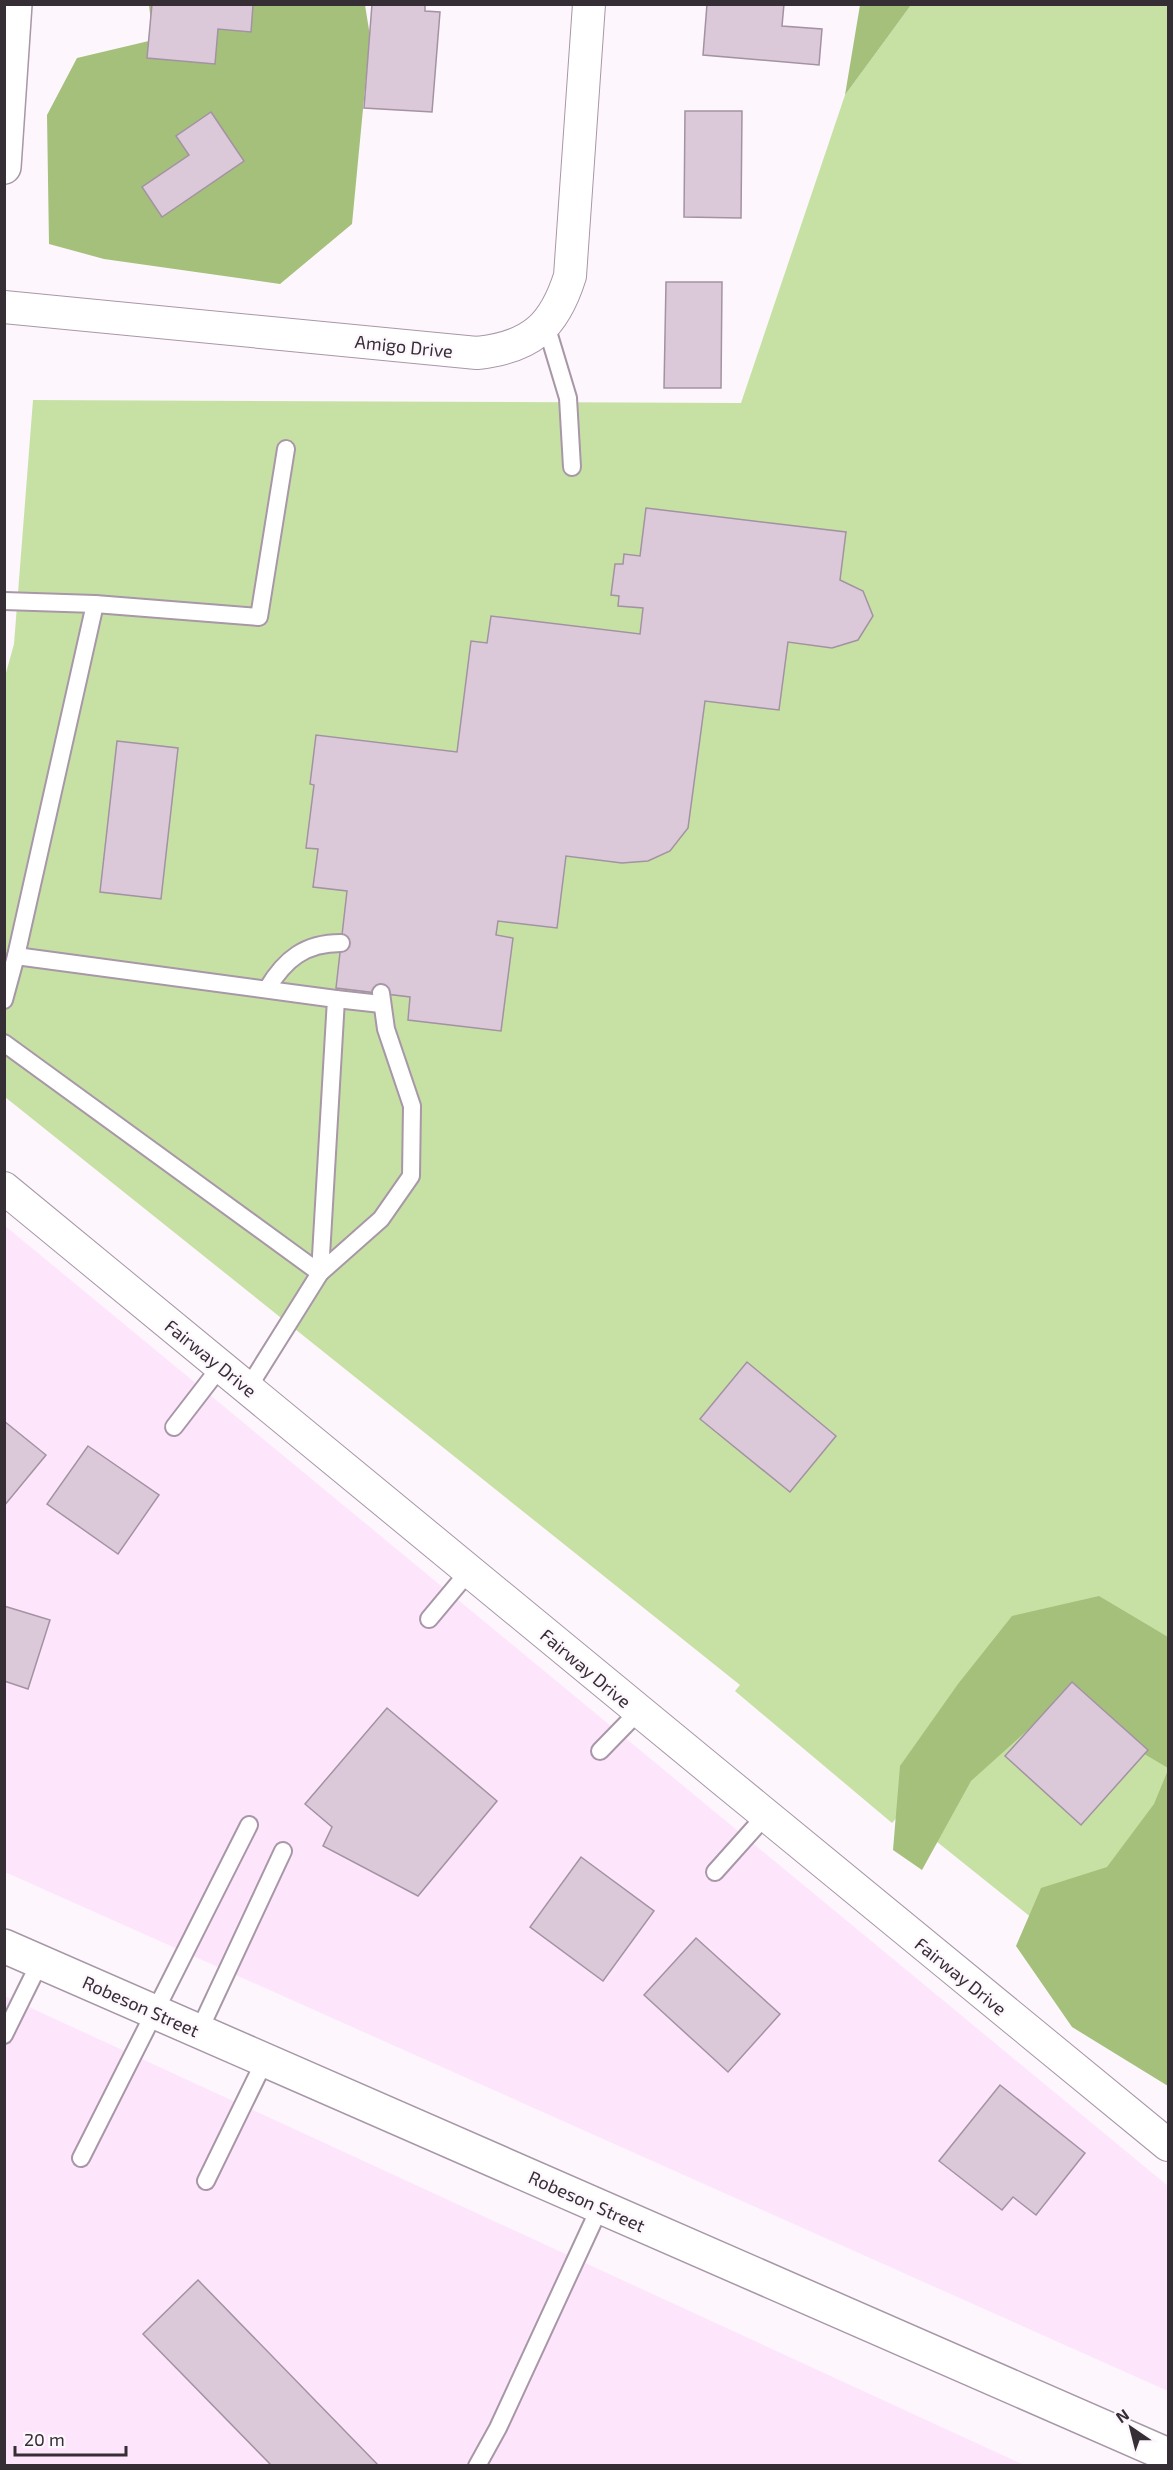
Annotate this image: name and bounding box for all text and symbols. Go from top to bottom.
street label: Amigo Drive [354,330,454,362]
street label: Fairway Drive [161,1314,261,1402]
street label: Fairway Drive [536,1624,636,1712]
street label: Fairway Drive [911,1932,1011,2020]
street label: Robeson Street [79,1971,203,2042]
street label: Robeson Street [525,2166,649,2237]
north arrow [1101,2398,1161,2458]
text: N [1112,2404,1132,2426]
scale bar [15,2419,126,2457]
text: 20 m [24,2428,65,2450]

